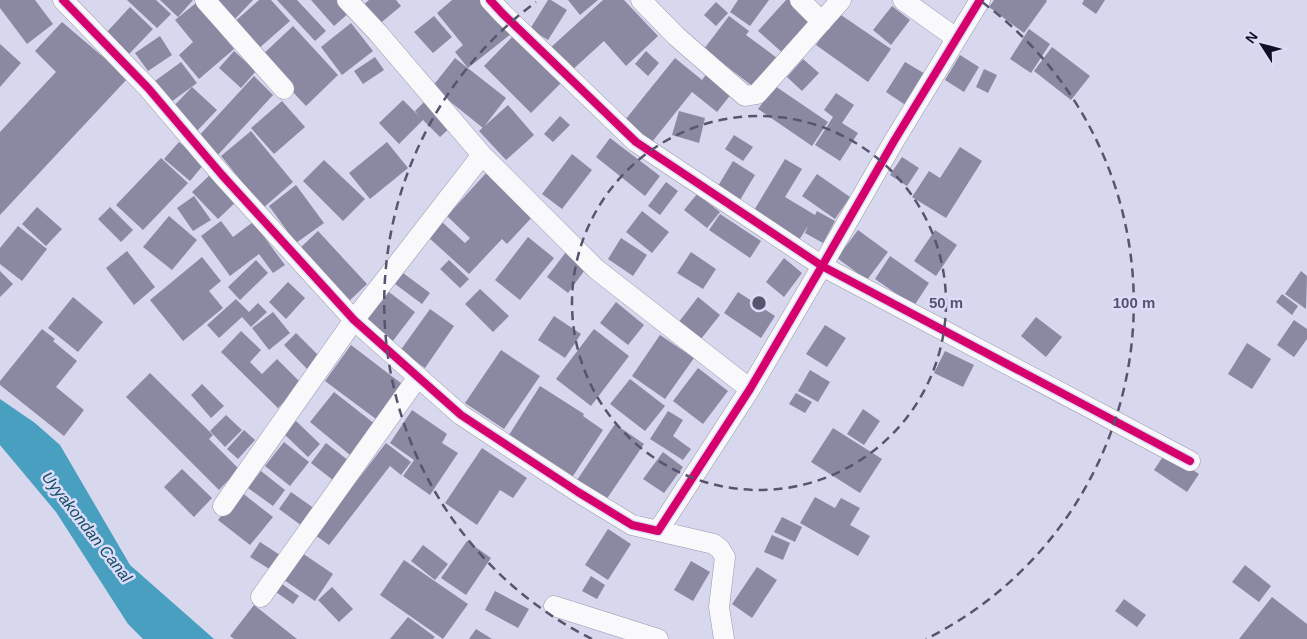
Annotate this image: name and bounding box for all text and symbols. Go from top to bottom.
north arrow [1237,20,1287,70]
text: N [1242,29,1261,46]
centre of rings [750,294,768,312]
text: 50 m [929,294,963,311]
text: 100 m [1113,294,1155,311]
water label: Uyyakondan Canal [39,468,136,586]

